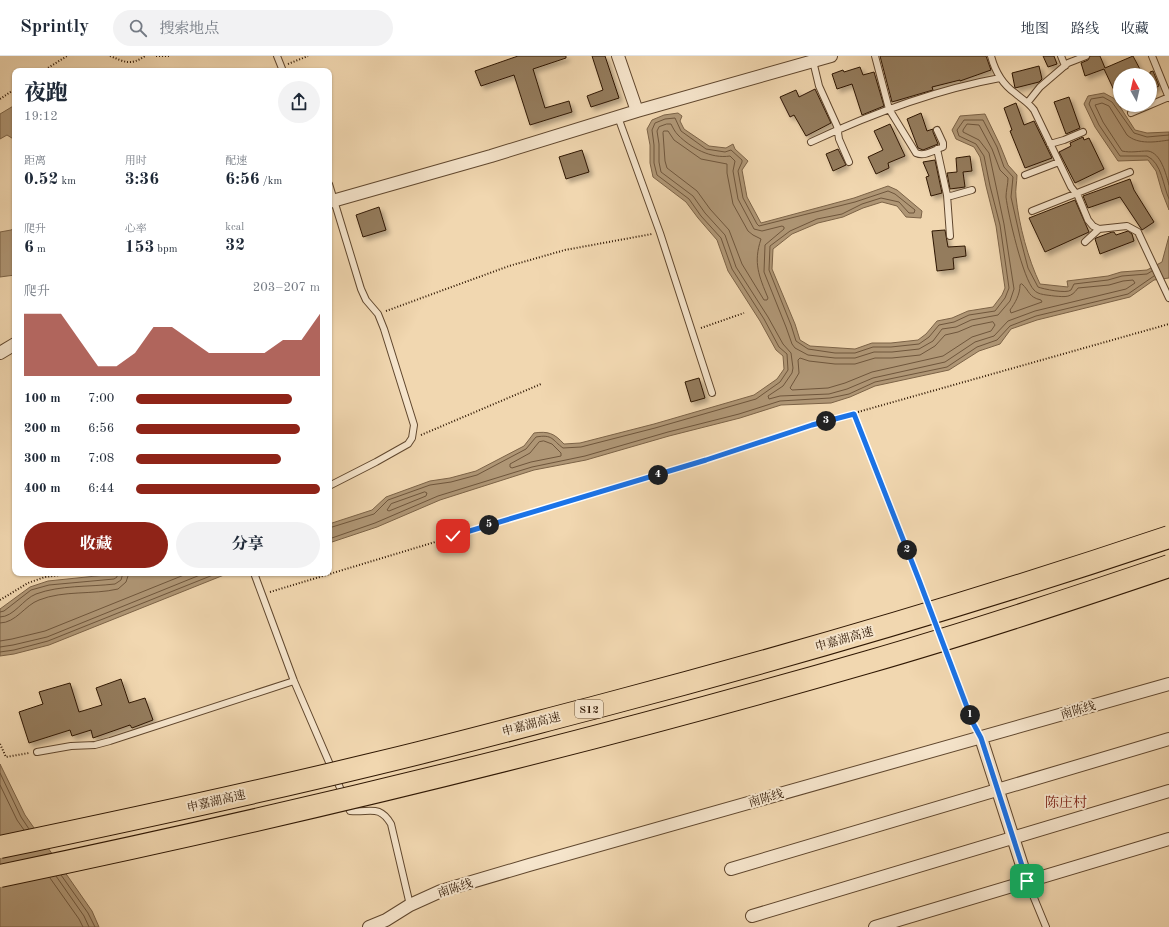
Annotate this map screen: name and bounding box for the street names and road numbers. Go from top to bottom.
street label: 申嘉湖高速 [813,624,875,654]
street label: 南陈线 [1059,698,1097,722]
road number: S12 [575,700,603,718]
street label: 申嘉湖高速 [500,709,562,739]
street label: 南陈线 [747,786,785,810]
street label: 申嘉湖高速 [185,787,247,815]
street label: 南陈线 [436,876,474,900]

